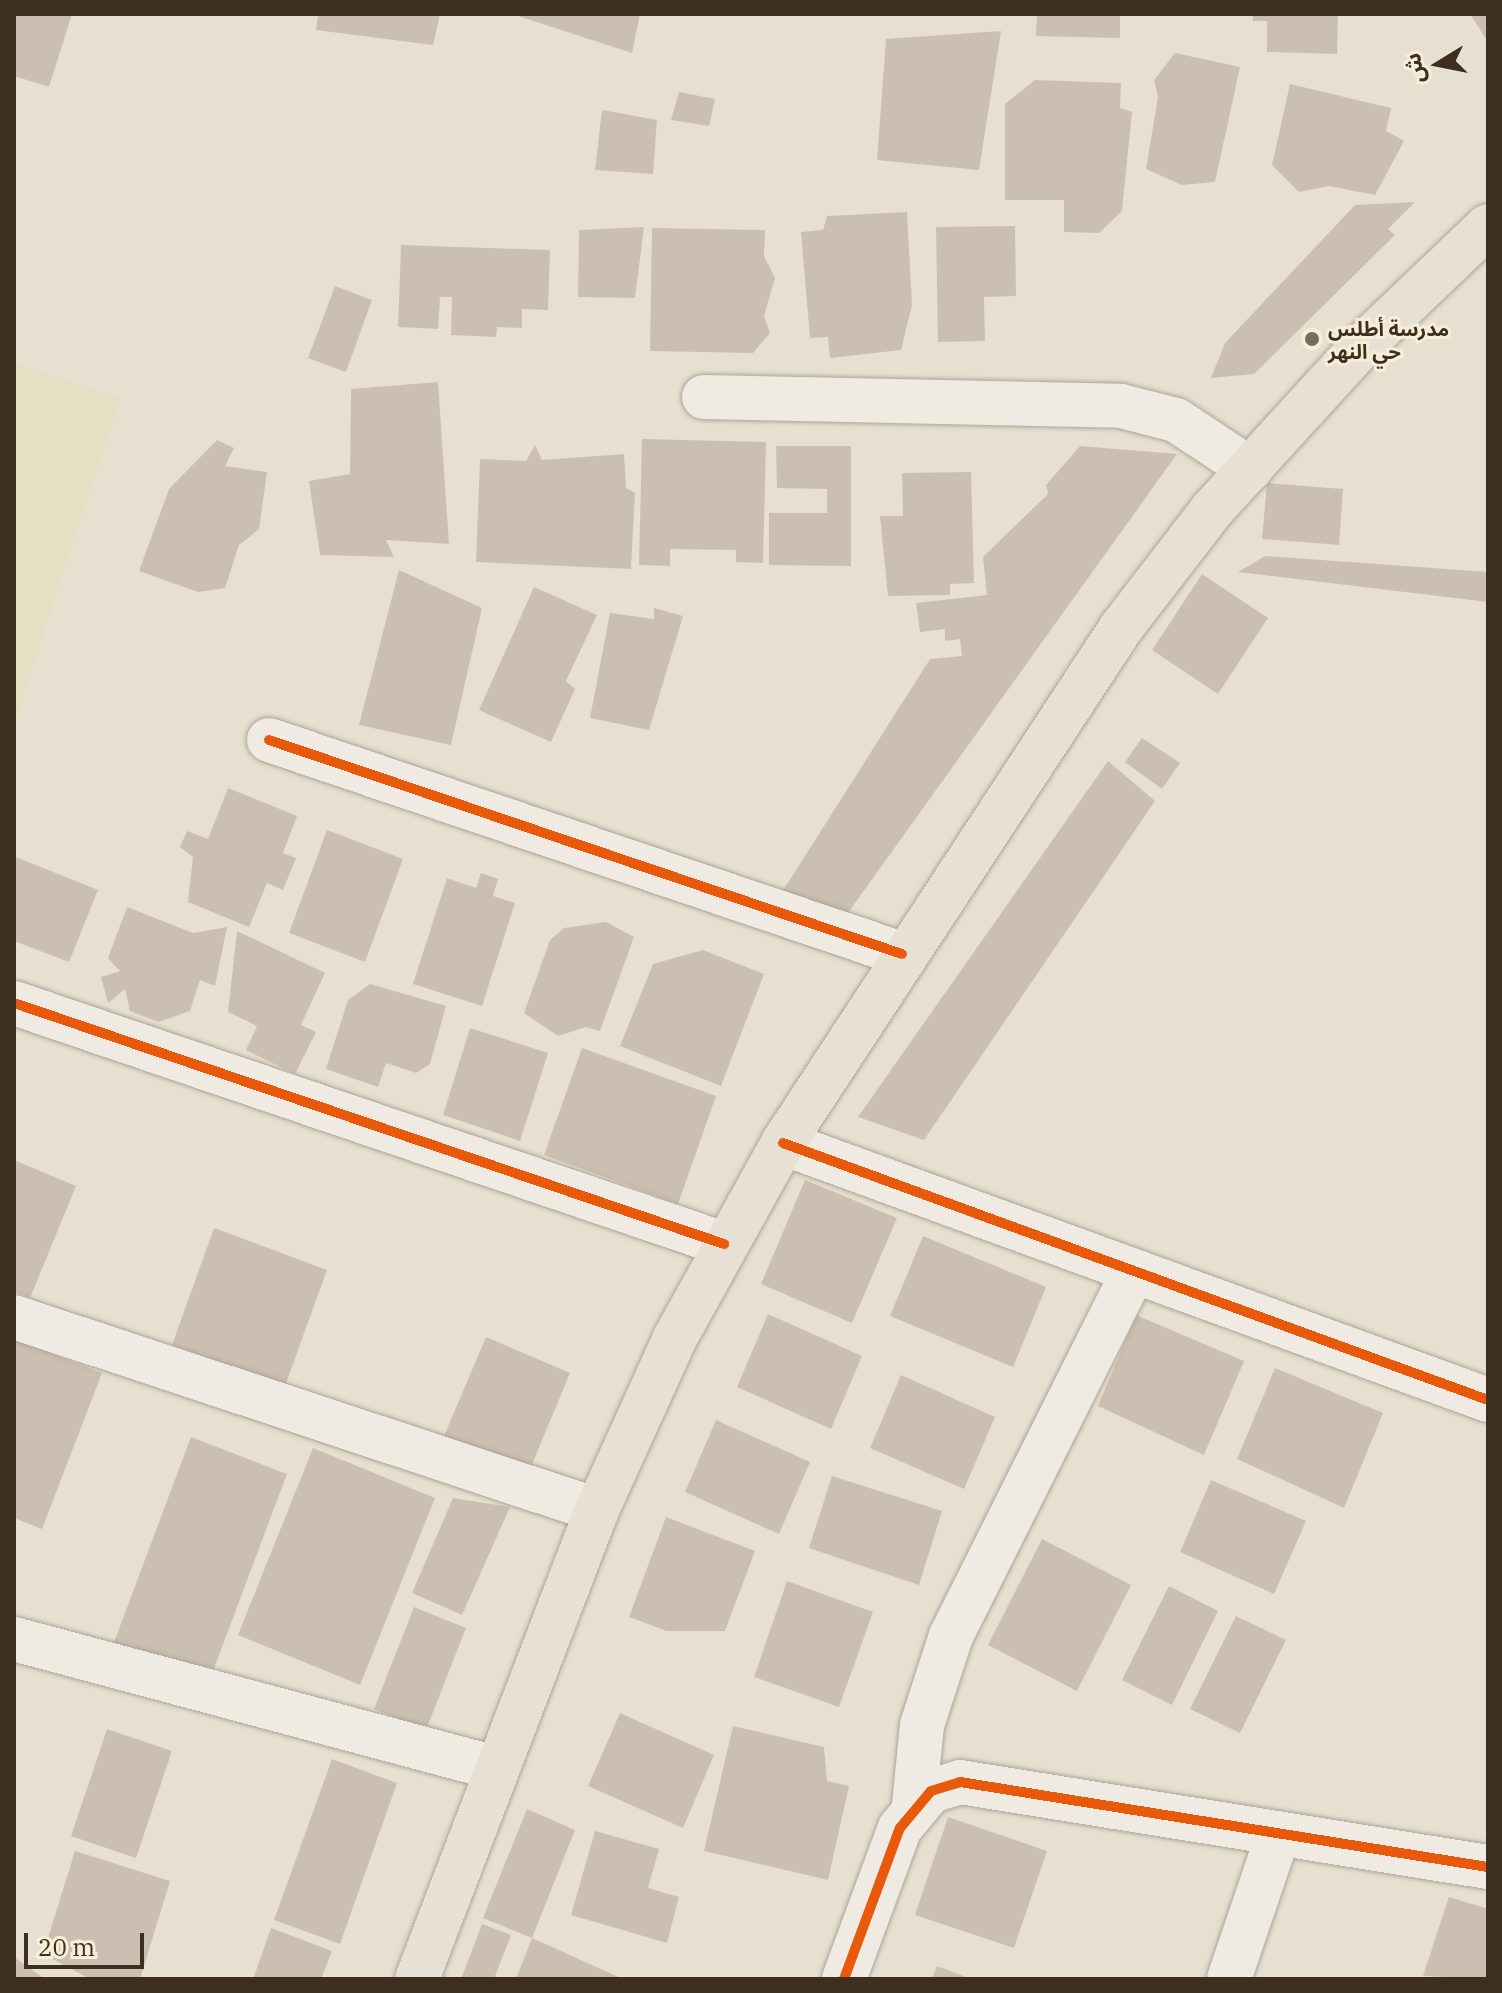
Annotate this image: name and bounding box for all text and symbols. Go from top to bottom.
north arrow [1398,24,1478,104]
text: ش [1397,51,1431,86]
place label: مدرسة أطلس حي النهر [1328,316,1449,363]
marker: مدرسة أطلس حي النهر [1303,330,1321,348]
scale bar [28,1917,148,1967]
text: 20 m [38,1931,95,1963]

